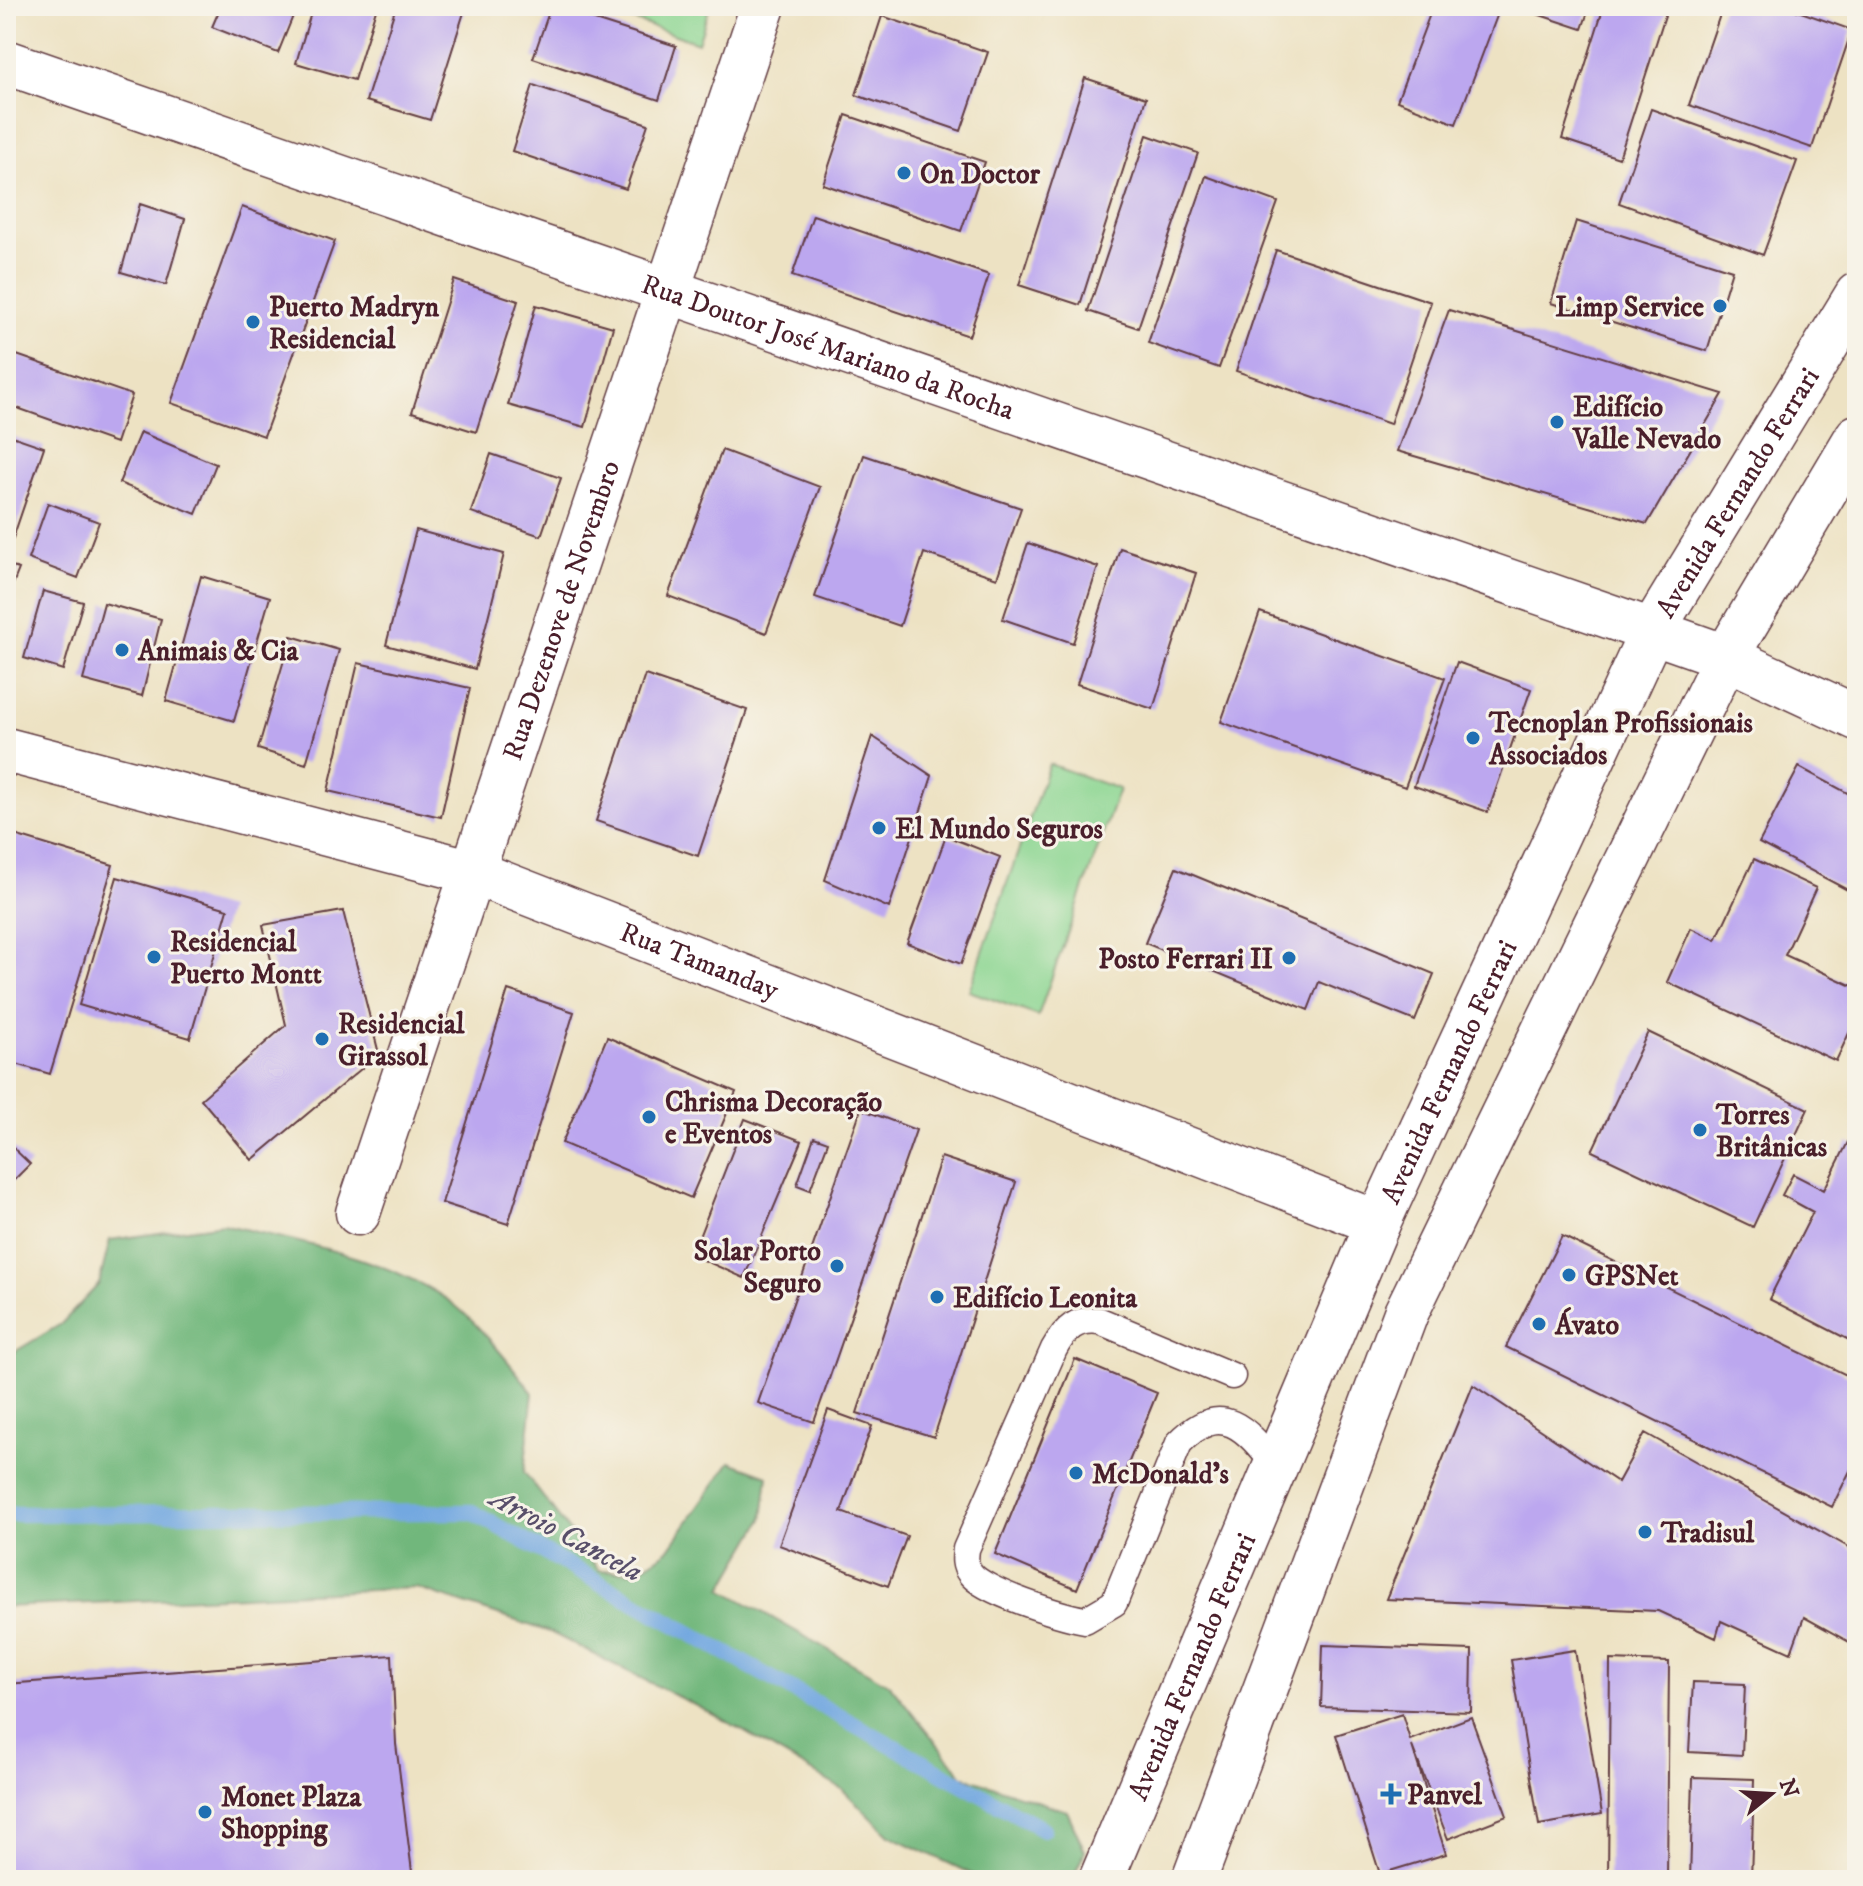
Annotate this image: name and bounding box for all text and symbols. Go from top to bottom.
place label: On Doctor [920,157,1040,192]
marker: On Doctor [895,164,913,182]
street label: Rua Doutor José Mariano da Rocha [637,267,1019,428]
place label: Puerto Madryn Residencial [269,290,440,357]
place label: Limp Service [1555,290,1704,325]
marker: Limp Service [1711,297,1729,315]
marker: Puerto Madryn Residencial [244,313,262,331]
street label: Avenida Fernando Ferrari [1648,361,1828,624]
place label: Edifício Valle Nevado [1572,390,1721,457]
marker: Edifício Valle Nevado [1548,413,1566,431]
street label: Rua Dezenove de Novembro [495,456,628,765]
place label: Animais & Cia [137,634,299,669]
marker: Animais & Cia [113,641,131,659]
place label: Tecnoplan Profissionais Associados [1488,706,1753,773]
marker: Tecnoplan Profissionais Associados [1464,729,1482,747]
place label: El Mundo Seguros [895,812,1104,847]
marker: El Mundo Seguros [870,819,888,837]
street label: Rua Tamanday [615,915,784,1008]
place label: Residencial Puerto Montt [170,925,322,992]
street label: Avenida Fernando Ferrari [1373,935,1526,1209]
place label: Posto Ferrari II [1098,942,1273,977]
marker: Residencial Puerto Montt [145,948,163,966]
marker: Posto Ferrari II [1280,949,1298,967]
place label: Residencial Girassol [338,1007,465,1074]
marker: Residencial Girassol [313,1030,331,1048]
place label: Chrisma Decoração e Eventos [665,1085,883,1152]
place label: Torres Britânicas [1715,1098,1828,1165]
marker: Chrisma Decoração e Eventos [640,1108,658,1126]
marker: Torres Britânicas [1691,1121,1709,1139]
place label: Solar Porto Seguro [694,1234,821,1301]
marker: Solar Porto Seguro [828,1257,846,1275]
place label: GPSNet [1585,1259,1679,1294]
marker: GPSNet [1560,1266,1578,1284]
place label: Edifício Leonita [953,1281,1138,1316]
marker: Edifício Leonita [928,1288,946,1306]
place label: Ávato [1554,1307,1619,1343]
marker: Ávato [1530,1315,1548,1333]
place label: McDonald's [1092,1457,1229,1492]
marker: McDonald's [1067,1464,1085,1482]
water label: Arroio Cancela [481,1478,649,1591]
place label: Tradisul [1660,1516,1755,1551]
marker: Tradisul [1636,1523,1654,1541]
street label: Avenida Fernando Ferrari [1121,1528,1264,1806]
north arrow [1731,1754,1811,1834]
text: N [1773,1776,1804,1801]
place label: Panvel [1407,1778,1483,1813]
place label: Monet Plaza Shopping [221,1780,362,1847]
marker: Panvel [1382,1785,1400,1803]
marker: Monet Plaza Shopping [196,1803,214,1821]

